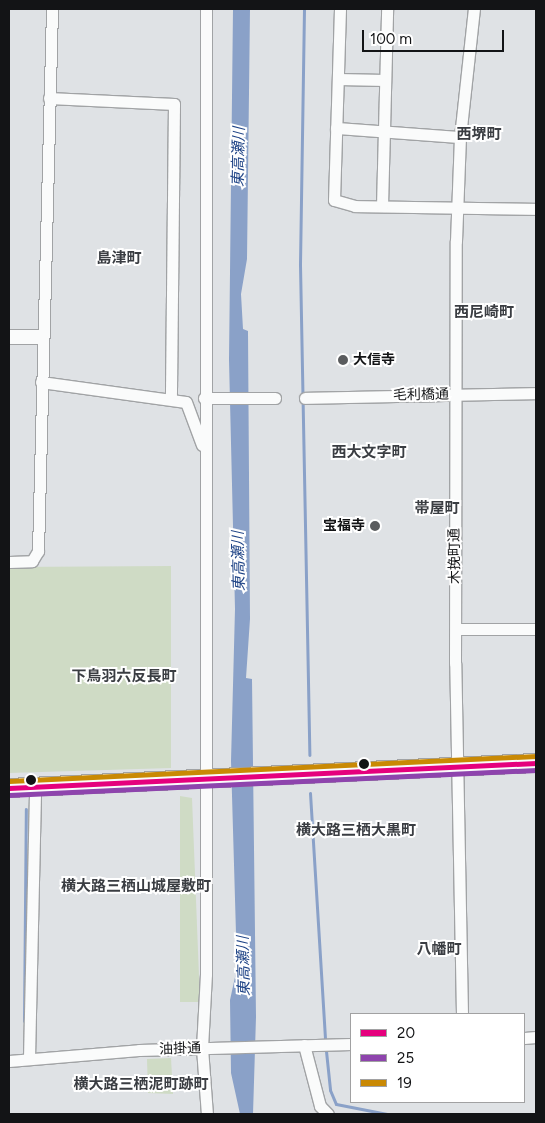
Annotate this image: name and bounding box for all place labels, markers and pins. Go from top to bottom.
place label: 大信寺 [353,352,395,368]
marker: 大信寺 [337,354,349,366]
place label: 宝福寺 [323,518,365,534]
marker: 宝福寺 [369,520,381,532]
unlabelled marker [359,759,369,769]
unlabelled marker [26,775,36,785]

